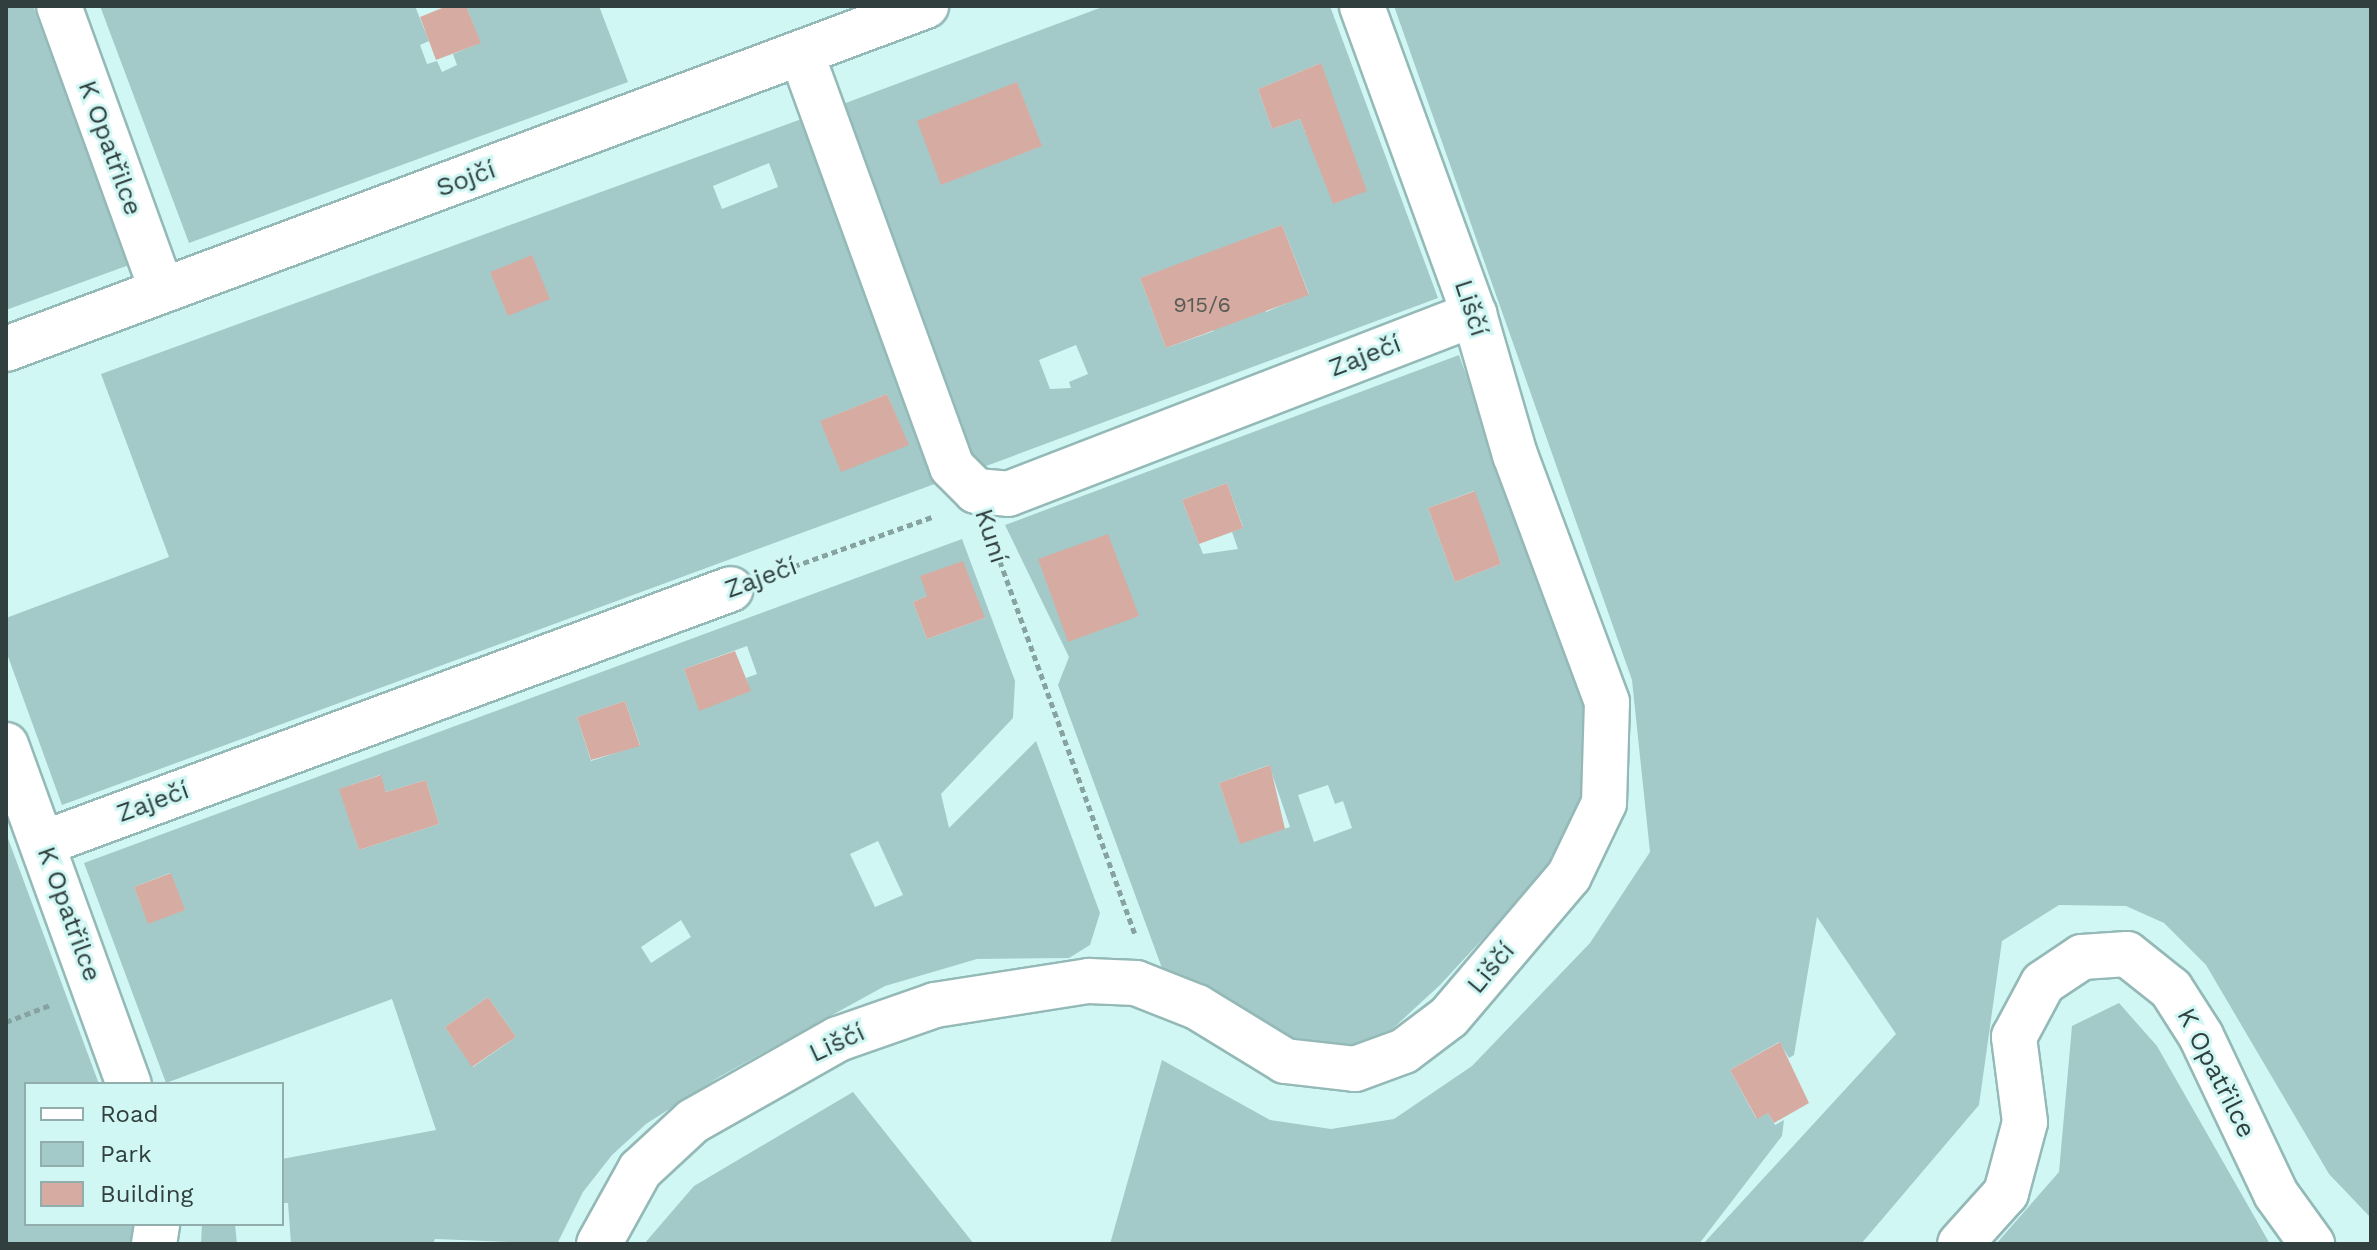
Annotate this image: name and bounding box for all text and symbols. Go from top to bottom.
street label: K Opatřilce [71,76,149,220]
street label: Sojčí [432,154,500,204]
street label: Liščí [1447,276,1495,340]
house number: 915/6 [1173,292,1231,318]
street label: Zaječí [1325,328,1405,384]
street label: Kuní [968,505,1014,567]
street label: Zaječí [721,551,801,605]
street label: Zaječí [113,775,193,829]
street label: K Opatřilce [30,842,108,986]
street label: Liščí [1461,936,1521,1000]
street label: K Opatřilce [2170,1003,2262,1143]
street label: Liščí [804,1017,870,1069]
legend [24,1082,284,1226]
text: Road [100,1100,159,1128]
text: Park [100,1140,152,1168]
text: Building [100,1180,193,1208]

